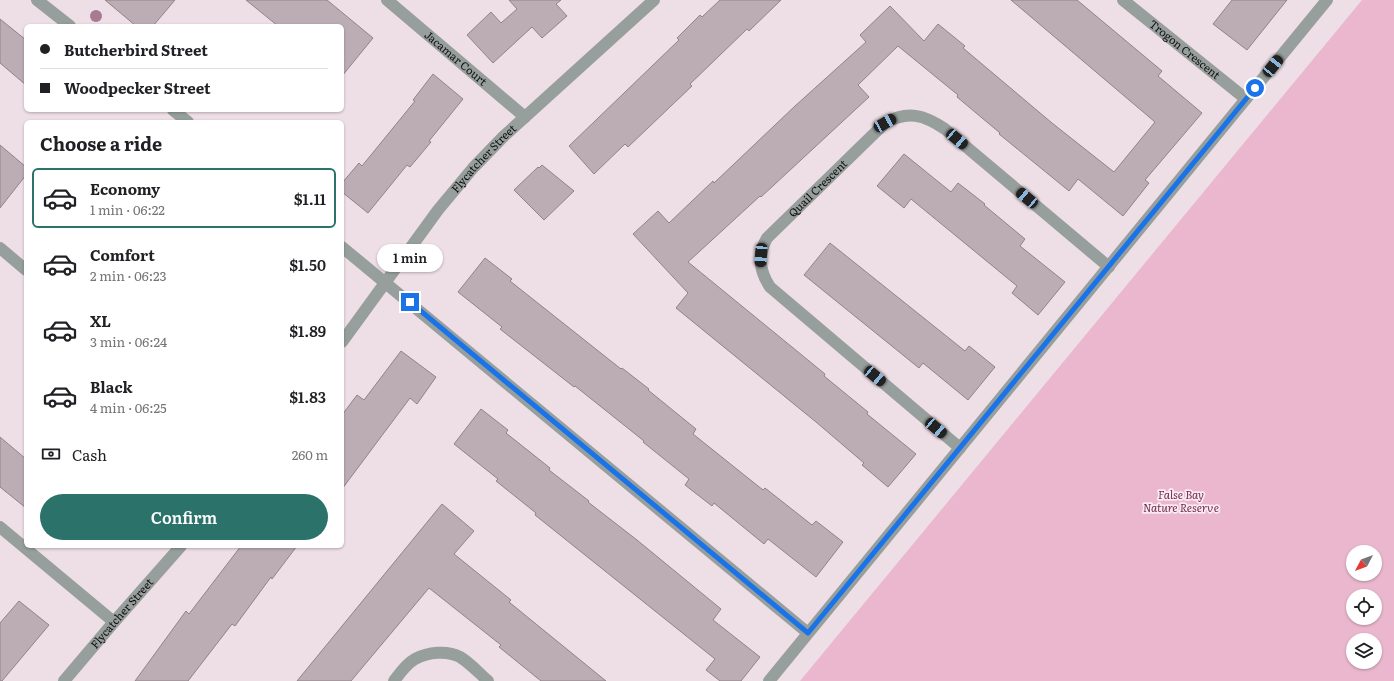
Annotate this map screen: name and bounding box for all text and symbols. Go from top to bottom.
street label: Trogon Crescent [1146,15,1224,83]
street label: Jacamar Court [422,26,491,89]
text: Butcherbird Street [64,38,208,61]
car [1261,53,1285,79]
text: Woodpecker Street [64,76,211,99]
route start [1246,79,1264,97]
car [872,112,898,134]
street label: Flycatcher Street [447,120,519,196]
car [944,127,970,151]
text: Choose a ride [40,130,162,157]
street label: Quail Crescent [784,155,851,220]
text: Economy [90,177,160,200]
icon: car [42,180,78,216]
car [1014,186,1040,210]
text: $1.11 [294,187,326,210]
text: 1 min · 06:22 [90,200,165,219]
text: Comfort [90,243,155,266]
car [754,243,768,267]
callout: 1 min [377,244,443,272]
icon: car [42,246,78,282]
text: 1 min [393,248,427,267]
text: $1.50 [289,253,326,276]
text: 2 min · 06:23 [90,266,167,285]
route end [401,293,419,311]
text: XL [90,309,111,332]
icon: car [42,312,78,348]
text: $1.89 [289,319,326,342]
text: 3 min · 06:24 [90,332,167,351]
car [862,364,888,388]
text: Black [90,375,133,398]
icon: car [42,378,78,414]
text: $1.83 [289,385,326,408]
text: 4 min · 06:25 [90,398,167,417]
car [923,416,949,440]
icon: cash [40,443,62,465]
text: Cash [72,443,107,466]
text: 260 m [292,445,328,464]
park label: False Bay Nature Reserve [1143,486,1219,515]
button: Confirm [40,494,328,540]
north arrow [1346,545,1382,581]
map controls [1346,545,1382,669]
street label: Flycatcher Street [86,574,157,651]
button: locate [1346,589,1382,625]
button: layers [1346,633,1382,669]

